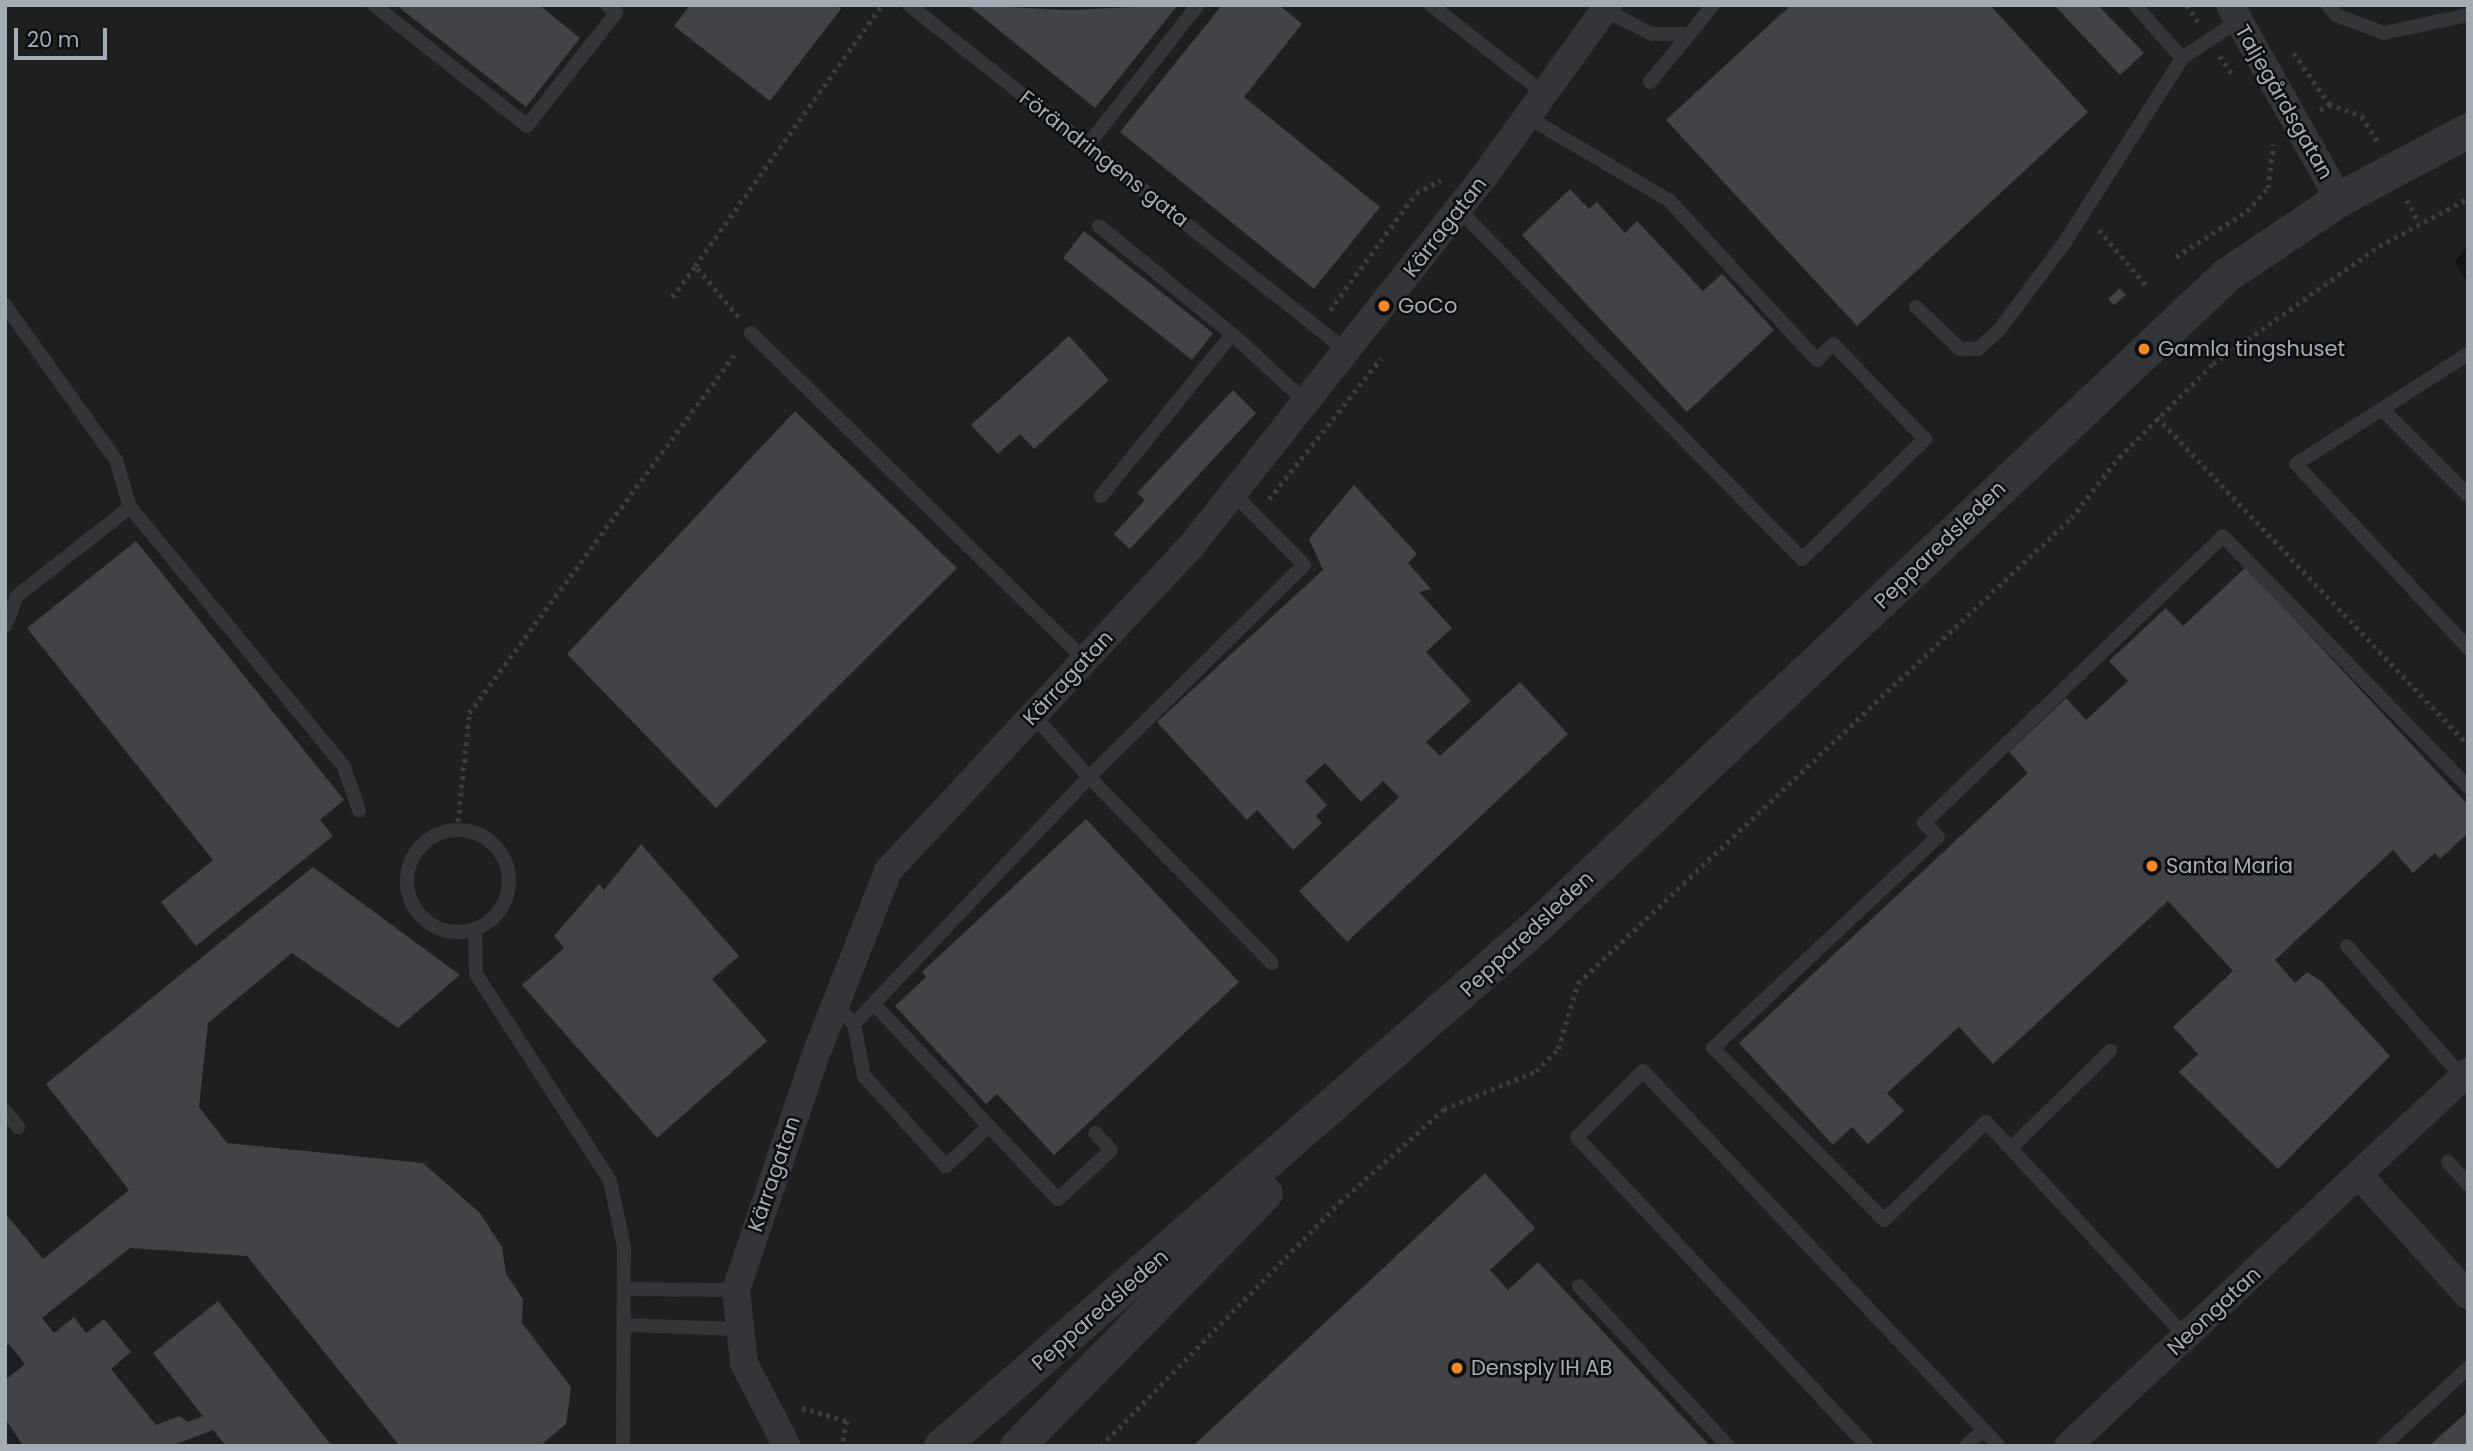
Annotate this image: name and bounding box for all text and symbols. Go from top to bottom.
scale bar [18,14,110,58]
street label: Taljegårdsgatan [2230,20,2338,184]
text: 20 m [27,25,80,54]
street label: Förändringens gata [1014,85,1194,233]
street label: Kärragatan [1398,172,1492,282]
place label: GoCo [1398,293,1457,319]
marker: GoCo [1376,298,1392,314]
place label: Gamla tingshuset [2158,336,2345,362]
marker: Gamla tingshuset [2136,341,2152,357]
street label: Pepparedsleden [1869,476,2011,614]
street label: Kärragatan [1018,625,1118,731]
place label: Santa Maria [2166,853,2293,879]
marker: Santa Maria [2144,858,2160,874]
street label: Pepparedsleden [1455,866,1599,1002]
street label: Kärragatan [743,1113,805,1235]
street label: Pepparedsleden [1027,1244,1173,1376]
street label: Neongatan [2162,1261,2266,1361]
place label: Densply IH AB [1471,1355,1612,1381]
marker: Densply IH AB [1449,1360,1465,1376]

